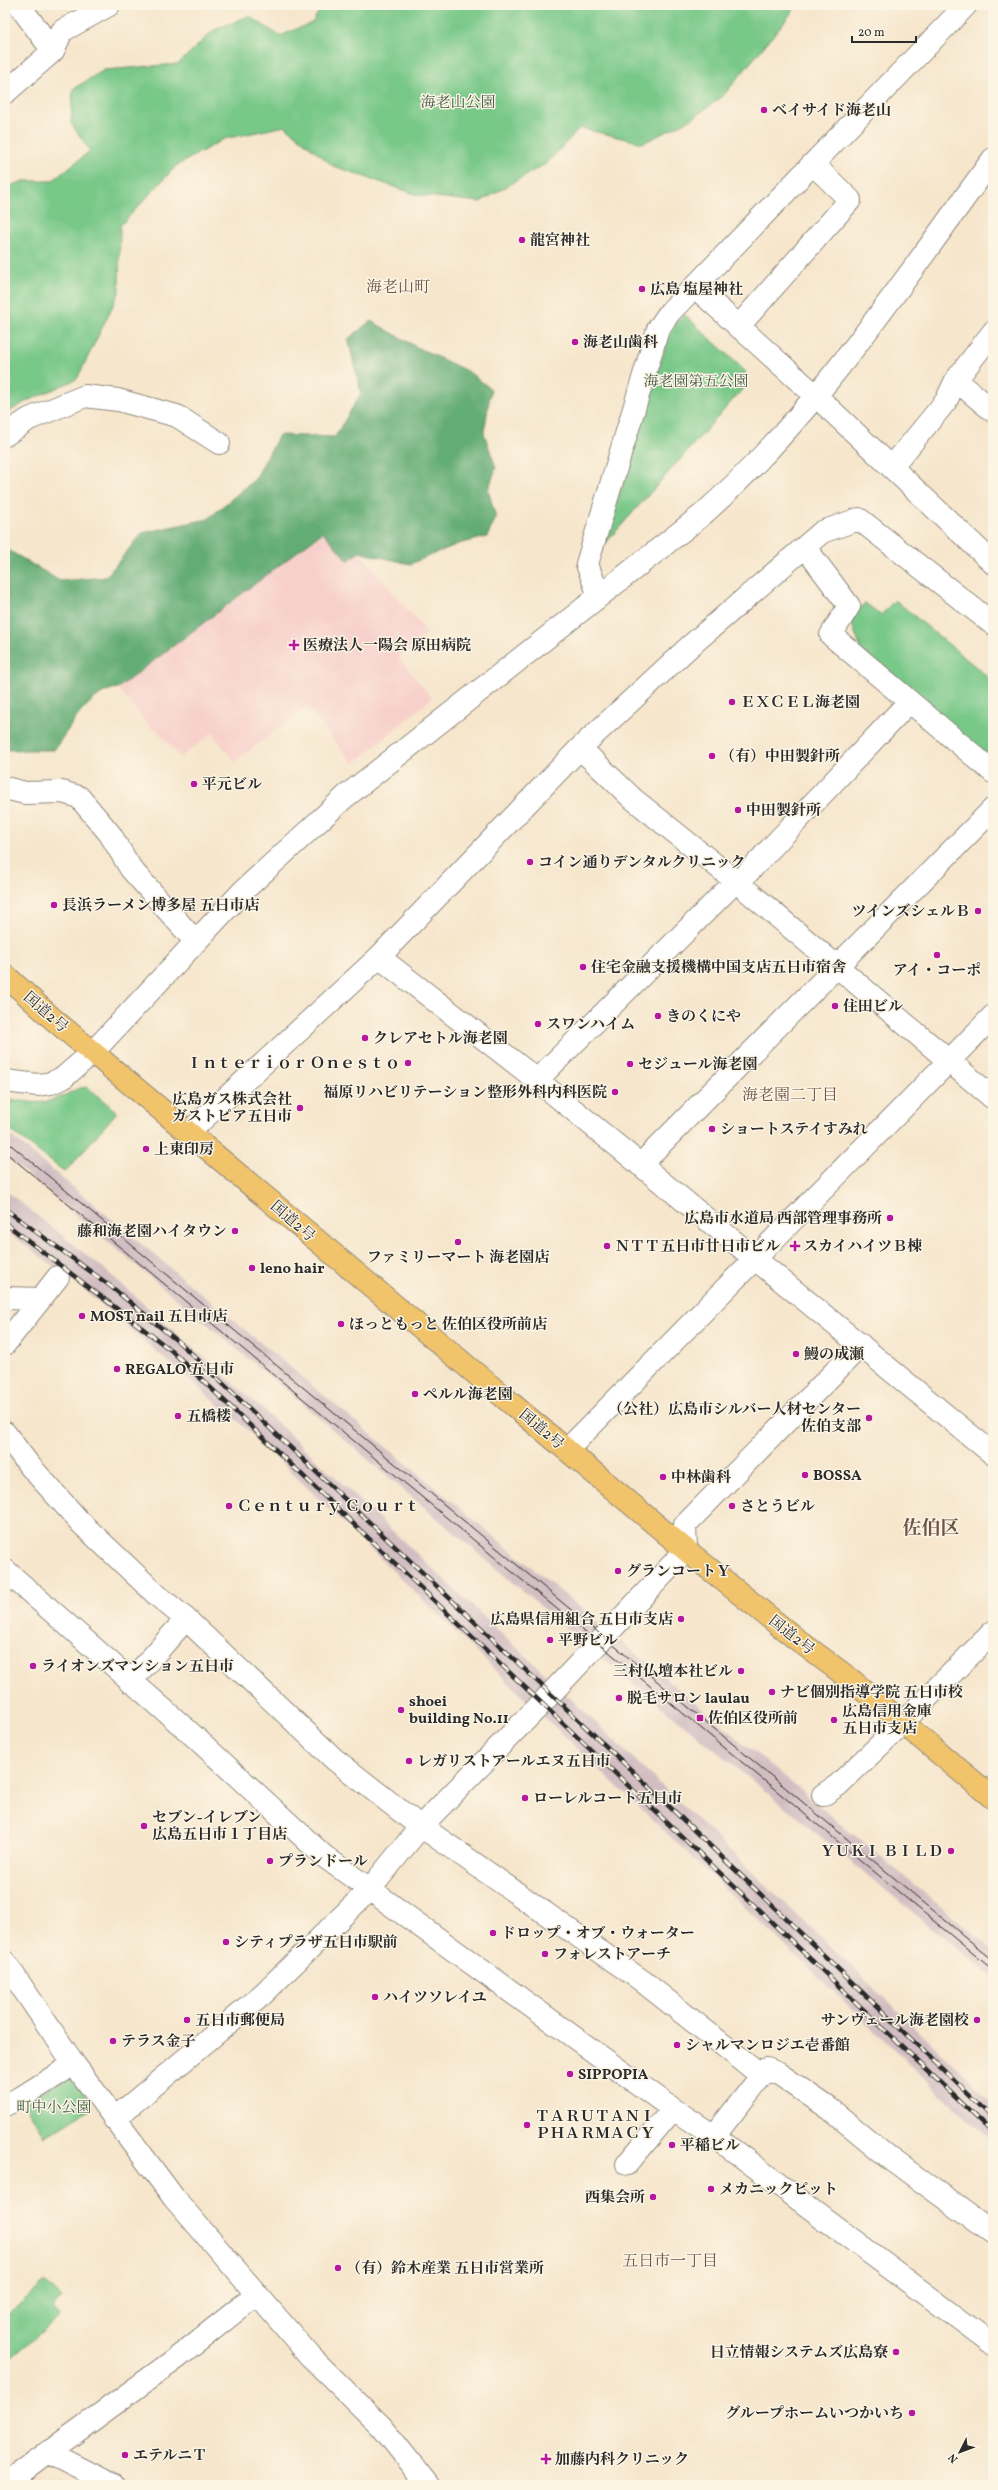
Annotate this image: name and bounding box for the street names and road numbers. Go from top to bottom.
street label: 国道2号 [18,988,72,1038]
street label: 国道2号 [265,1197,319,1247]
street label: 国道2号 [514,1405,568,1455]
street label: 国道2号 [764,1612,818,1661]

